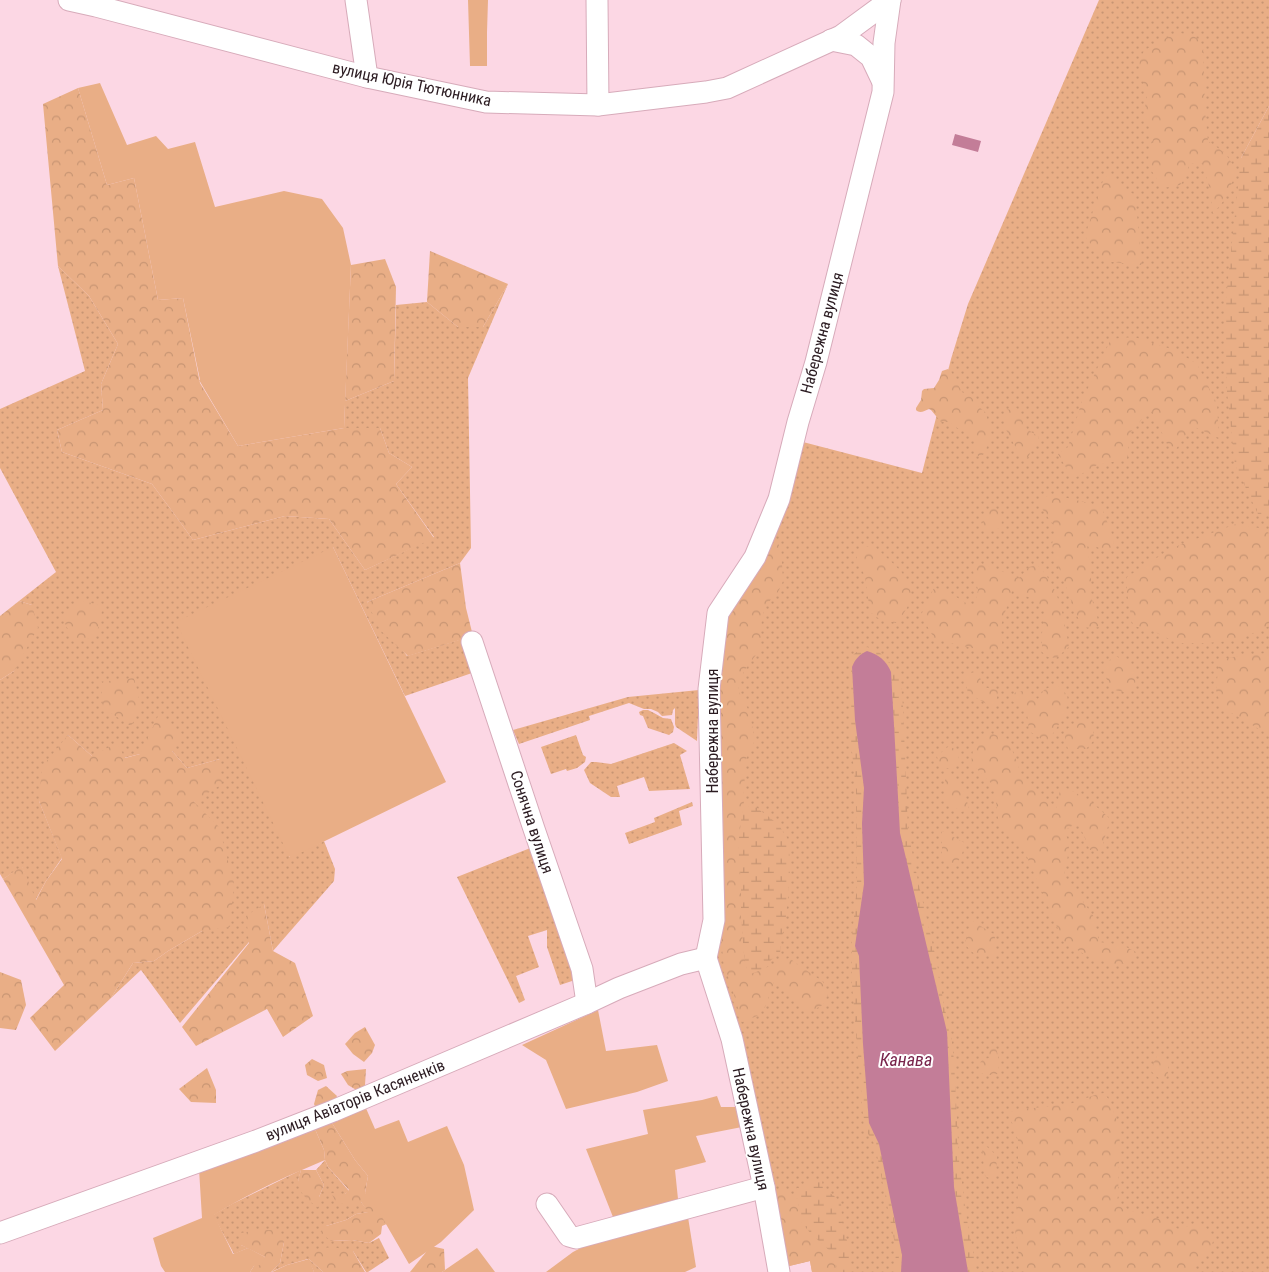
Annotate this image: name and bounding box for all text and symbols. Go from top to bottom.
street label: вулиця Юрія Тютюнника [331,58,493,110]
street label: Набережна вулиця [797,270,847,396]
street label: Набережна вулиця [703,668,722,794]
street label: Сонячна вулиця [506,768,558,876]
water label: Канава [880,1049,932,1070]
street label: вулиця Авіаторів Касяненків [263,1055,447,1145]
street label: Набережна вулиця [729,1066,773,1192]

